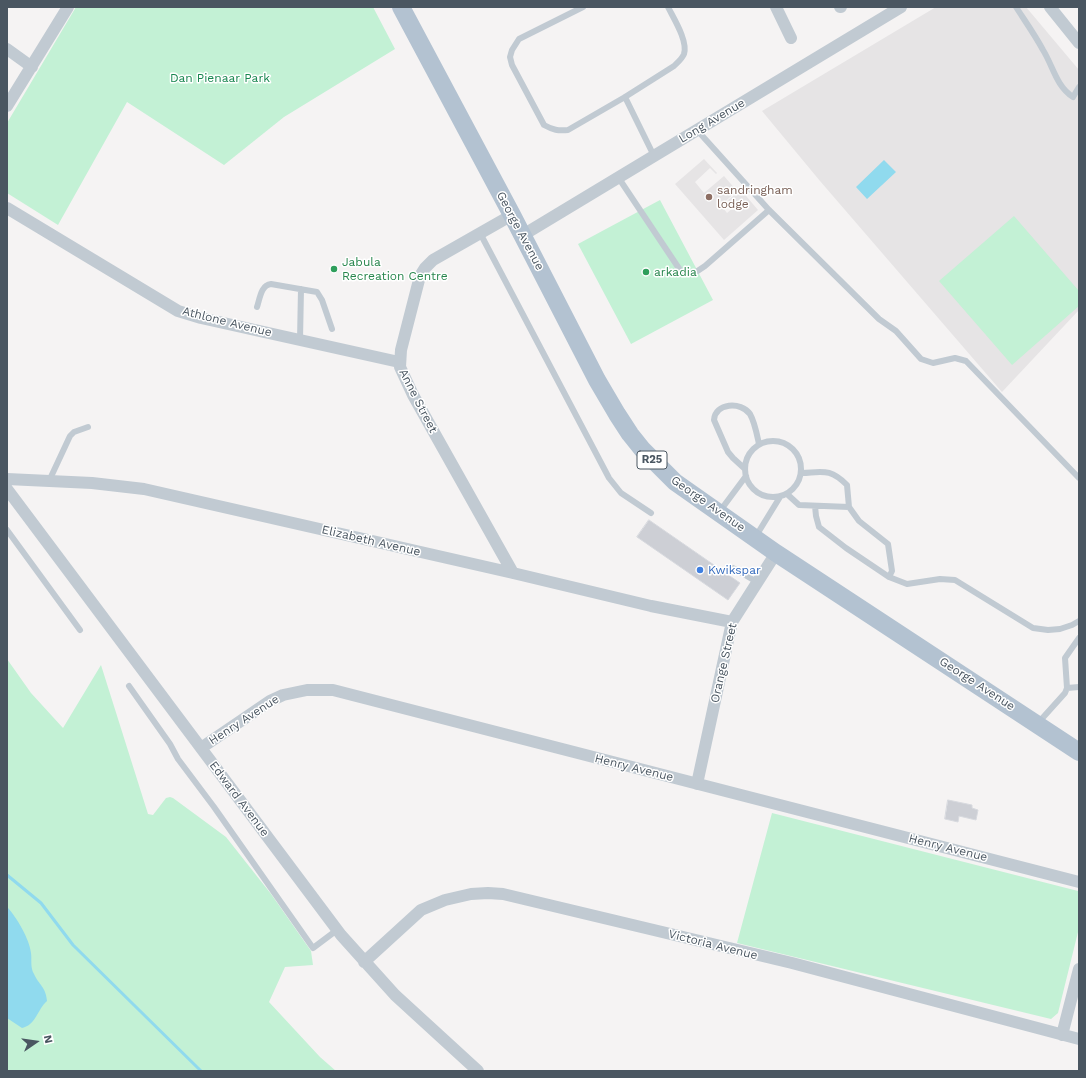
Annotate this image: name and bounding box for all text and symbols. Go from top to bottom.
park label: Dan Pienaar Park [170,71,270,85]
street label: Long Avenue [676,96,748,146]
place label: sandringham lodge [717,183,793,211]
street label: George Avenue [493,189,547,273]
marker: sandringham lodge [704,192,714,202]
place label: Jabula Recreation Centre [342,255,448,283]
marker: Jabula Recreation Centre [329,264,339,274]
place label: arkadia [654,265,697,279]
marker: arkadia [641,267,651,277]
street label: Athlone Avenue [181,304,273,340]
street label: Anne Street [396,367,440,435]
road number: R25 [637,451,667,469]
street label: George Avenue [668,473,748,535]
street label: Elizabeth Avenue [320,523,422,559]
place label: Kwikspar [708,563,761,577]
marker: Kwikspar [695,565,705,575]
street label: Orange Street [708,622,740,704]
street label: George Avenue [936,654,1018,714]
street label: Henry Avenue [206,692,282,748]
street label: Henry Avenue [593,751,675,785]
street label: Edward Avenue [206,759,272,839]
street label: Henry Avenue [907,831,989,865]
street label: Victoria Avenue [667,927,759,963]
north arrow [16,1022,56,1062]
text: N [41,1034,55,1045]

